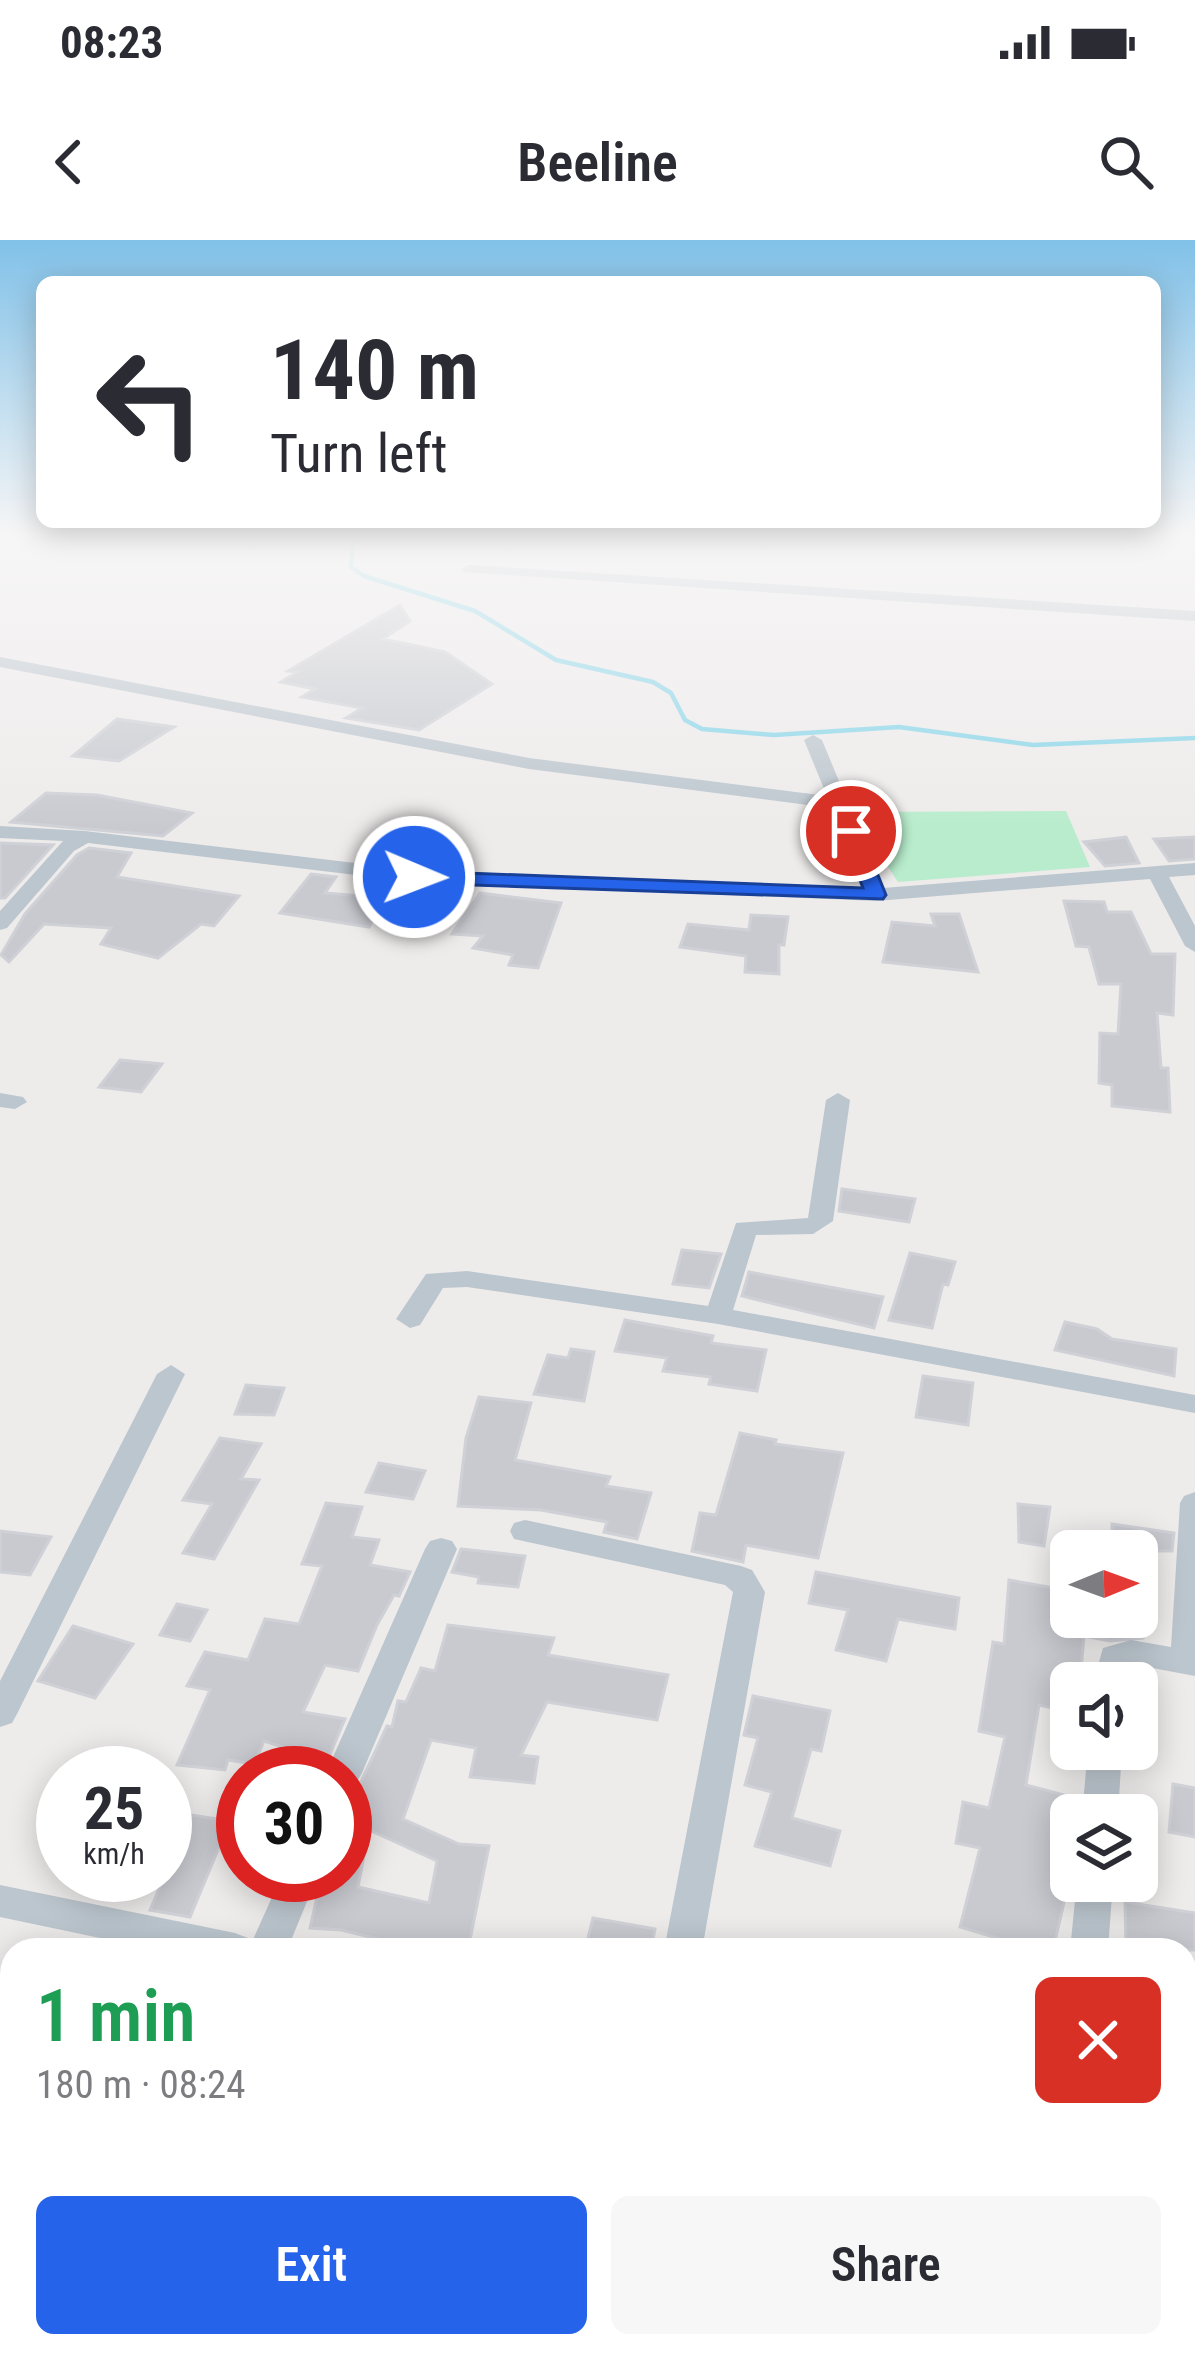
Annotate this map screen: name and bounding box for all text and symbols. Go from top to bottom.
text: 08:23 [60,16,163,69]
icon: back [36,129,102,195]
icon: search [1093,129,1159,195]
text: Beeline [517,131,678,194]
text: 140 m [270,321,479,420]
icon: left [72,324,228,480]
text: Turn left [270,422,447,485]
pin [800,780,902,882]
icon: arrive [818,798,884,864]
position arrow [351,814,477,940]
north arrow [1050,1530,1158,1638]
map controls [1050,1530,1158,1902]
button: sound [1050,1662,1158,1770]
speed limit sign: 30 [216,1746,372,1902]
text: 25 [84,1773,144,1844]
button: layers [1050,1794,1158,1902]
text: km/h [83,1836,145,1871]
text: 1 min [36,1974,195,2059]
button: close [1035,1977,1161,2103]
text: 180 m · 08:24 [36,2062,246,2108]
button: Exit [36,2196,587,2334]
button: Share [611,2196,1161,2334]

